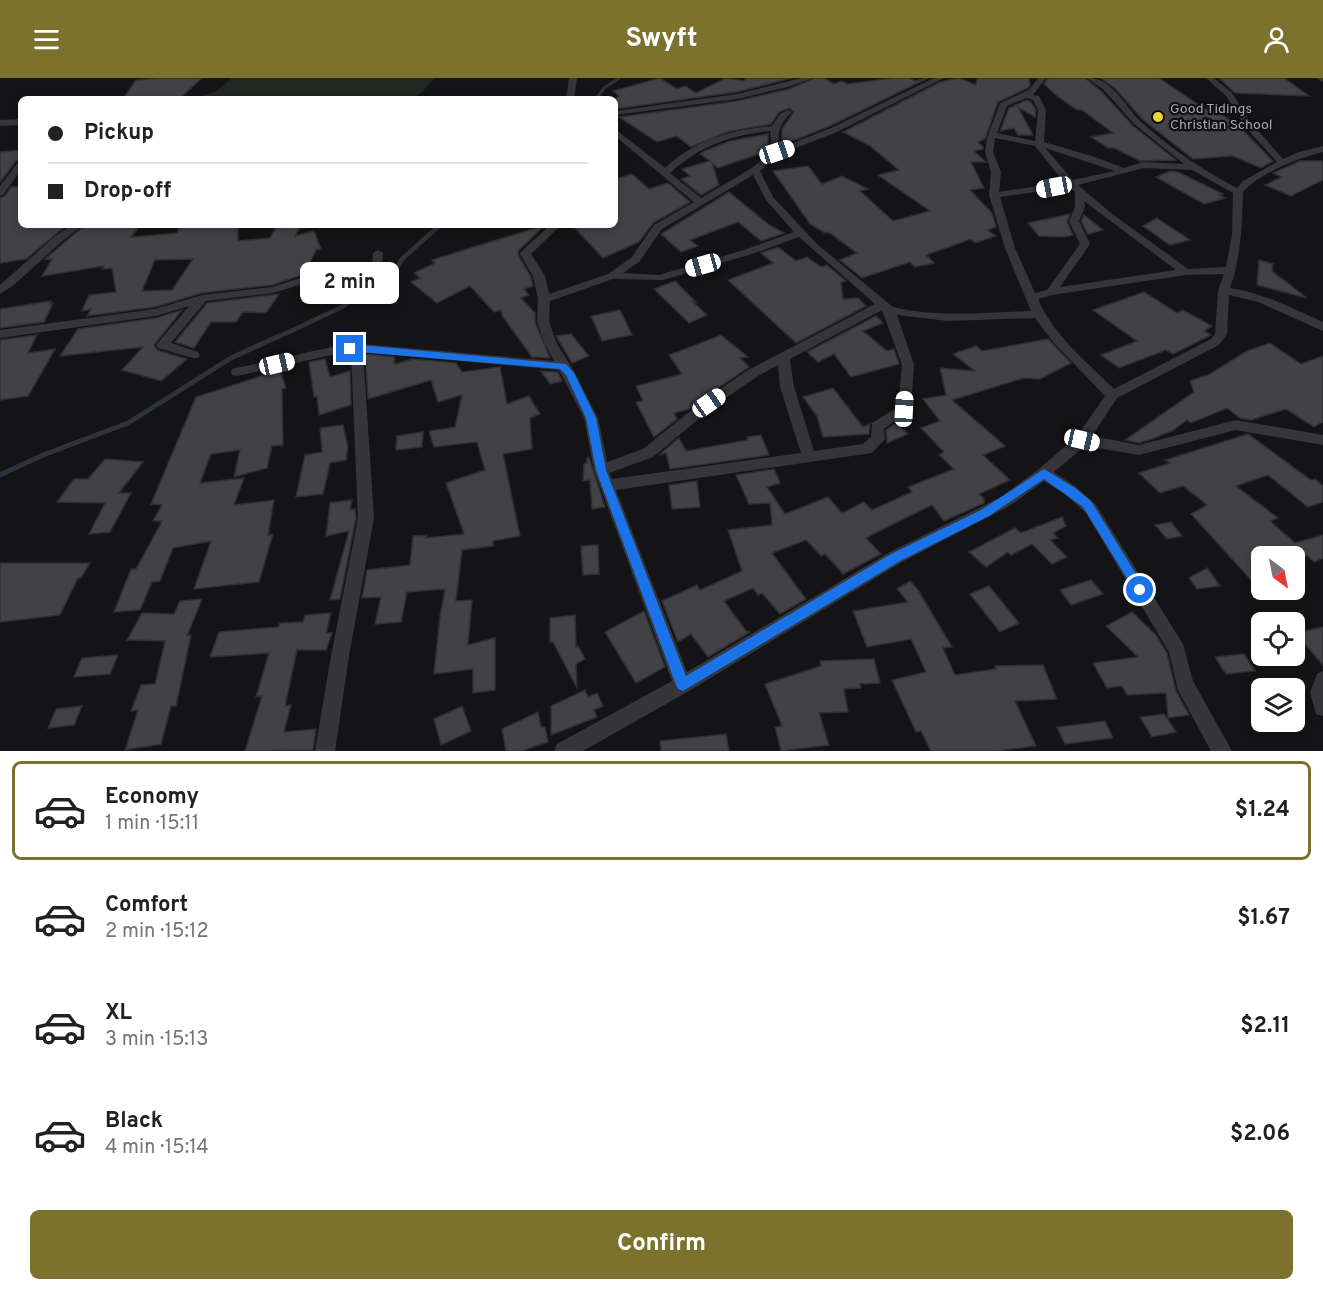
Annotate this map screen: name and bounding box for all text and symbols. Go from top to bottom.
text: Swyft [625,22,698,56]
icon: menu [30,23,63,56]
icon: person [1260,23,1293,56]
place label: Good Tidings Christian School [1170,101,1273,134]
marker: Good Tidings Christian School [1151,110,1165,124]
text: Pickup [84,120,154,147]
car [757,138,797,166]
car [1035,175,1073,199]
text: Drop-off [84,178,171,205]
car [683,251,723,279]
callout: 2 min [300,262,400,304]
text: 2 min [323,270,376,296]
route end [336,335,363,362]
car [257,351,297,377]
car [689,385,729,421]
car [894,391,914,427]
car [1062,427,1102,453]
north arrow [1251,546,1305,600]
map controls [1251,546,1305,732]
route start [1126,576,1153,603]
button: locate [1251,612,1305,666]
button: layers [1251,678,1305,732]
icon: car [33,784,87,838]
text: Economy [105,784,199,811]
text: $1.24 [1235,797,1290,824]
text: 1 min · 15:11 [105,811,199,837]
icon: car [33,892,87,946]
text: Comfort [105,892,188,919]
text: $1.67 [1237,905,1290,932]
text: 2 min · 15:12 [105,919,209,945]
icon: car [33,1000,87,1054]
text: XL [105,1000,132,1027]
text: $2.11 [1240,1013,1290,1040]
text: 3 min · 15:13 [105,1027,208,1053]
icon: car [33,1108,87,1162]
text: Black [105,1108,163,1135]
text: $2.06 [1230,1121,1290,1148]
text: 4 min · 15:14 [105,1135,209,1161]
button: Confirm [30,1210,1293,1279]

